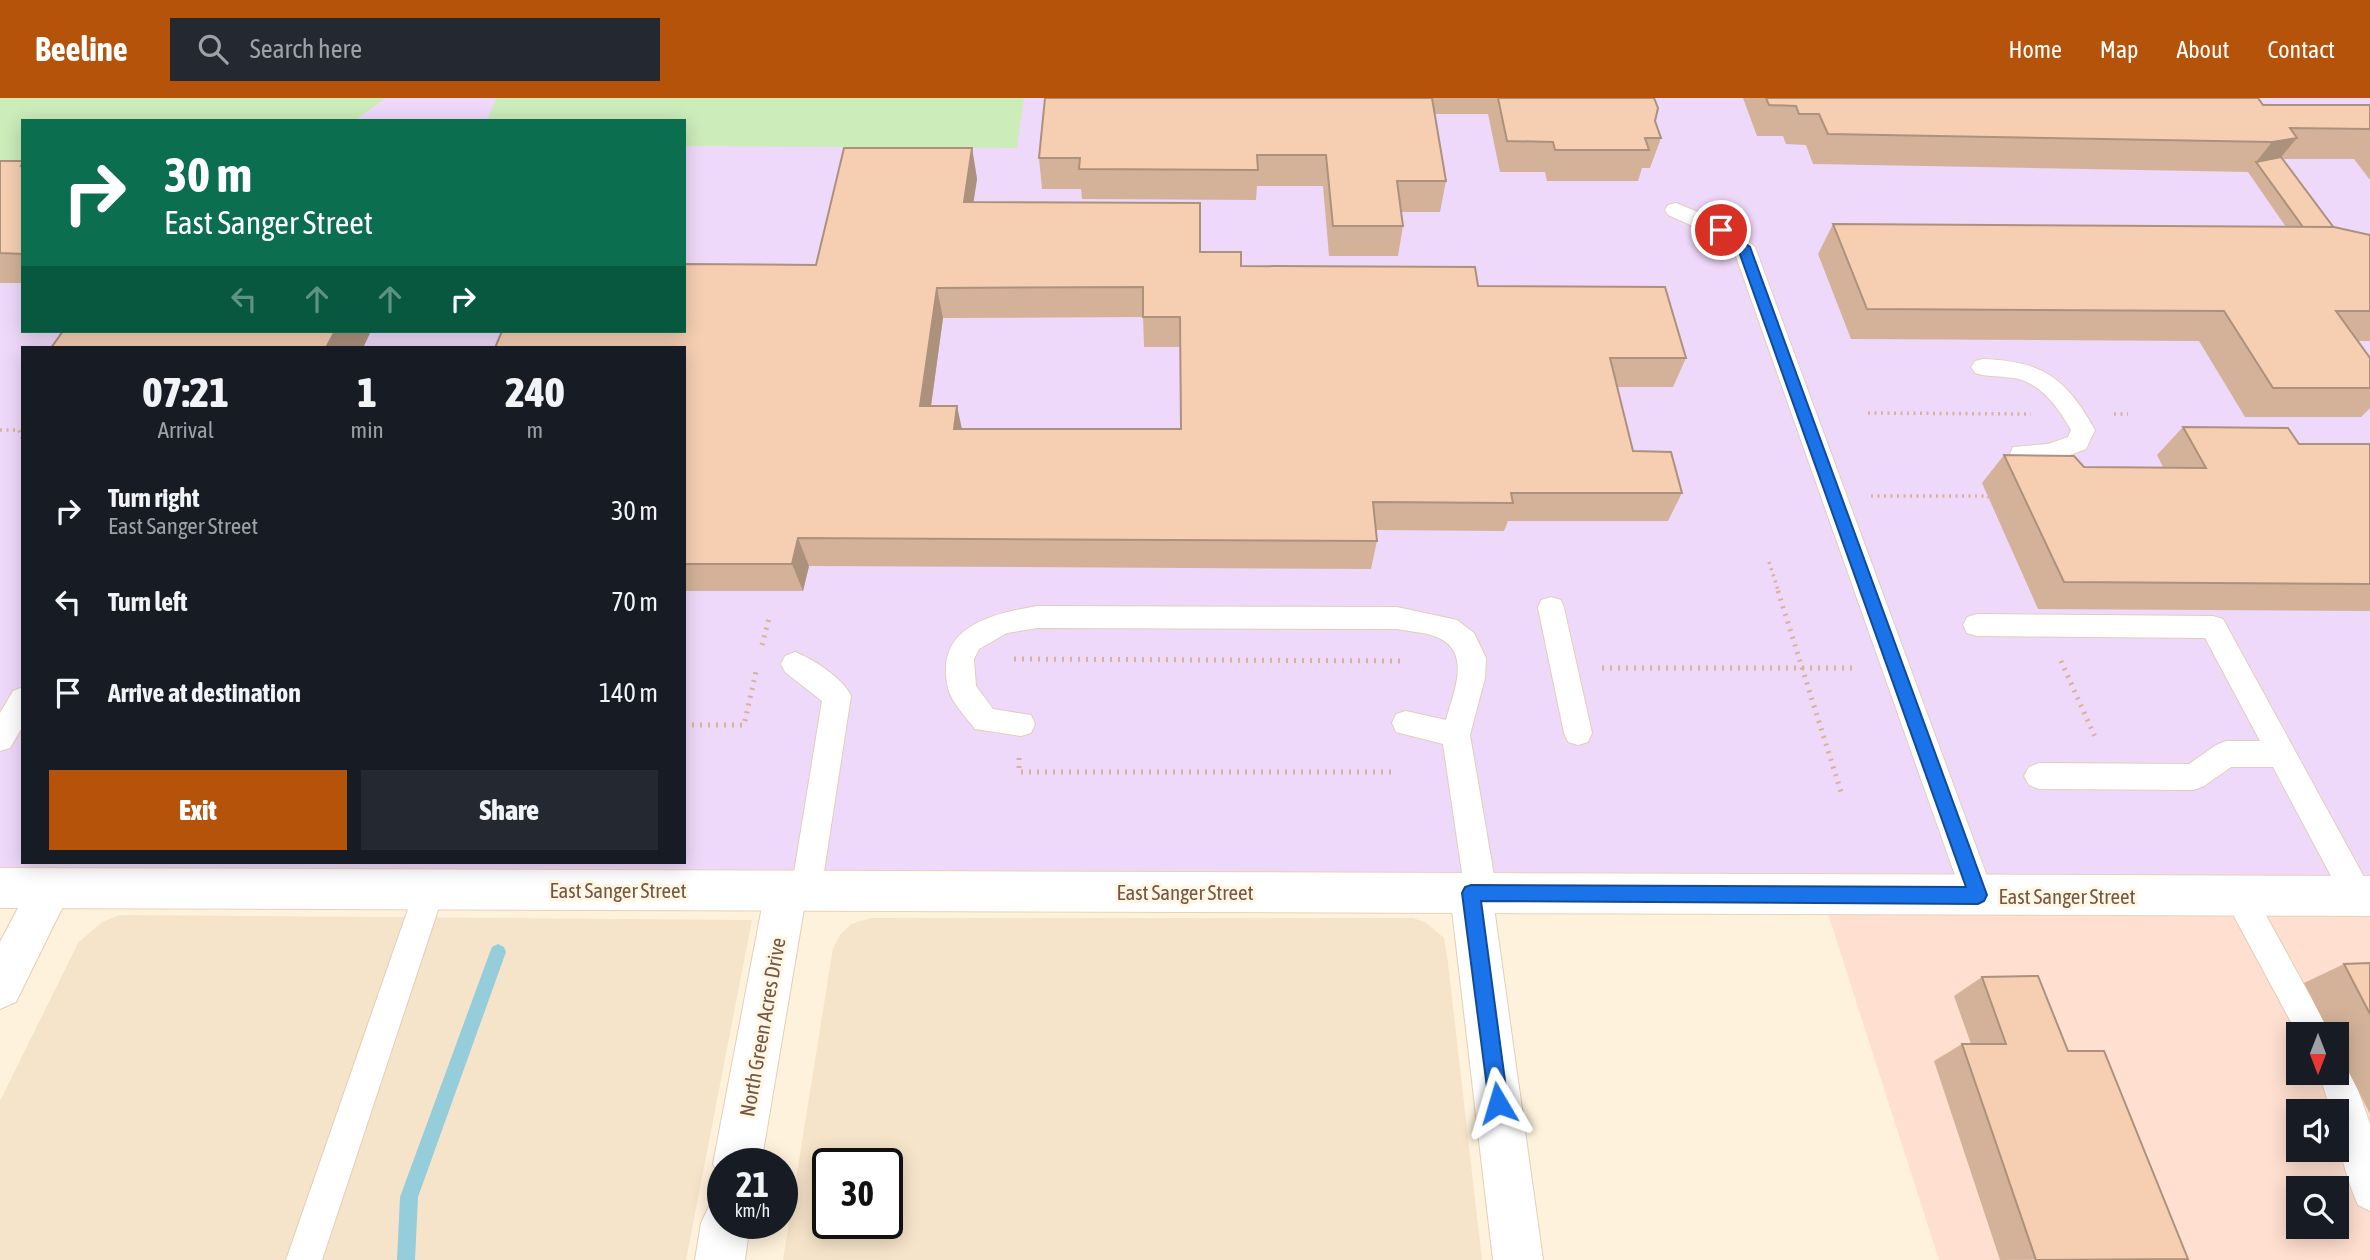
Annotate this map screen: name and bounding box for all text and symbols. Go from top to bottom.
search box [170,18,660,81]
text: Beeline [35,30,128,68]
icon: search [194,30,232,68]
text: Search here [250,34,362,64]
text: Home [2008,36,2062,63]
text: Map [2100,36,2138,63]
text: About [2176,36,2229,63]
text: Contact [2267,36,2335,63]
text: 30 m [164,146,252,202]
icon: right [49,147,140,238]
pin [1691,200,1751,260]
text: East Sanger Street [164,204,373,241]
icon: arrive [1702,211,1740,249]
icon: left [225,280,263,318]
icon: ahead [298,280,336,318]
icon: ahead [371,280,409,318]
icon: right [444,280,482,318]
text: 07:21 [143,368,229,416]
text: 1 [357,368,377,416]
text: 240 [505,368,564,416]
text: Arrival [158,417,214,443]
text: min [351,417,384,443]
text: m [527,417,543,443]
text: Turn right [108,483,199,513]
icon: right [49,492,87,530]
text: 30 m [611,496,658,526]
text: East Sanger Street [108,513,258,539]
icon: left [49,583,87,621]
text: Turn left [108,587,188,617]
text: 70 m [611,587,658,617]
icon: arrive [49,674,87,712]
text: Arrive at destination [108,678,301,708]
text: 140 m [599,678,658,708]
button: Exit [49,770,347,850]
button: Share [361,770,658,850]
street label: East Sanger Street [549,878,687,902]
street label: East Sanger Street [1116,880,1254,904]
street label: East Sanger Street [1998,884,2136,908]
street label: North Green Acres Drive [734,936,790,1118]
north arrow [2286,1022,2348,1085]
map controls [2286,1022,2349,1239]
position arrow [1461,1066,1535,1140]
button: sound [2286,1099,2349,1162]
speed limit sign: 30 [812,1148,903,1239]
text: 21 [736,1164,769,1204]
button: search [2286,1176,2349,1239]
text: km/h [735,1200,770,1221]

